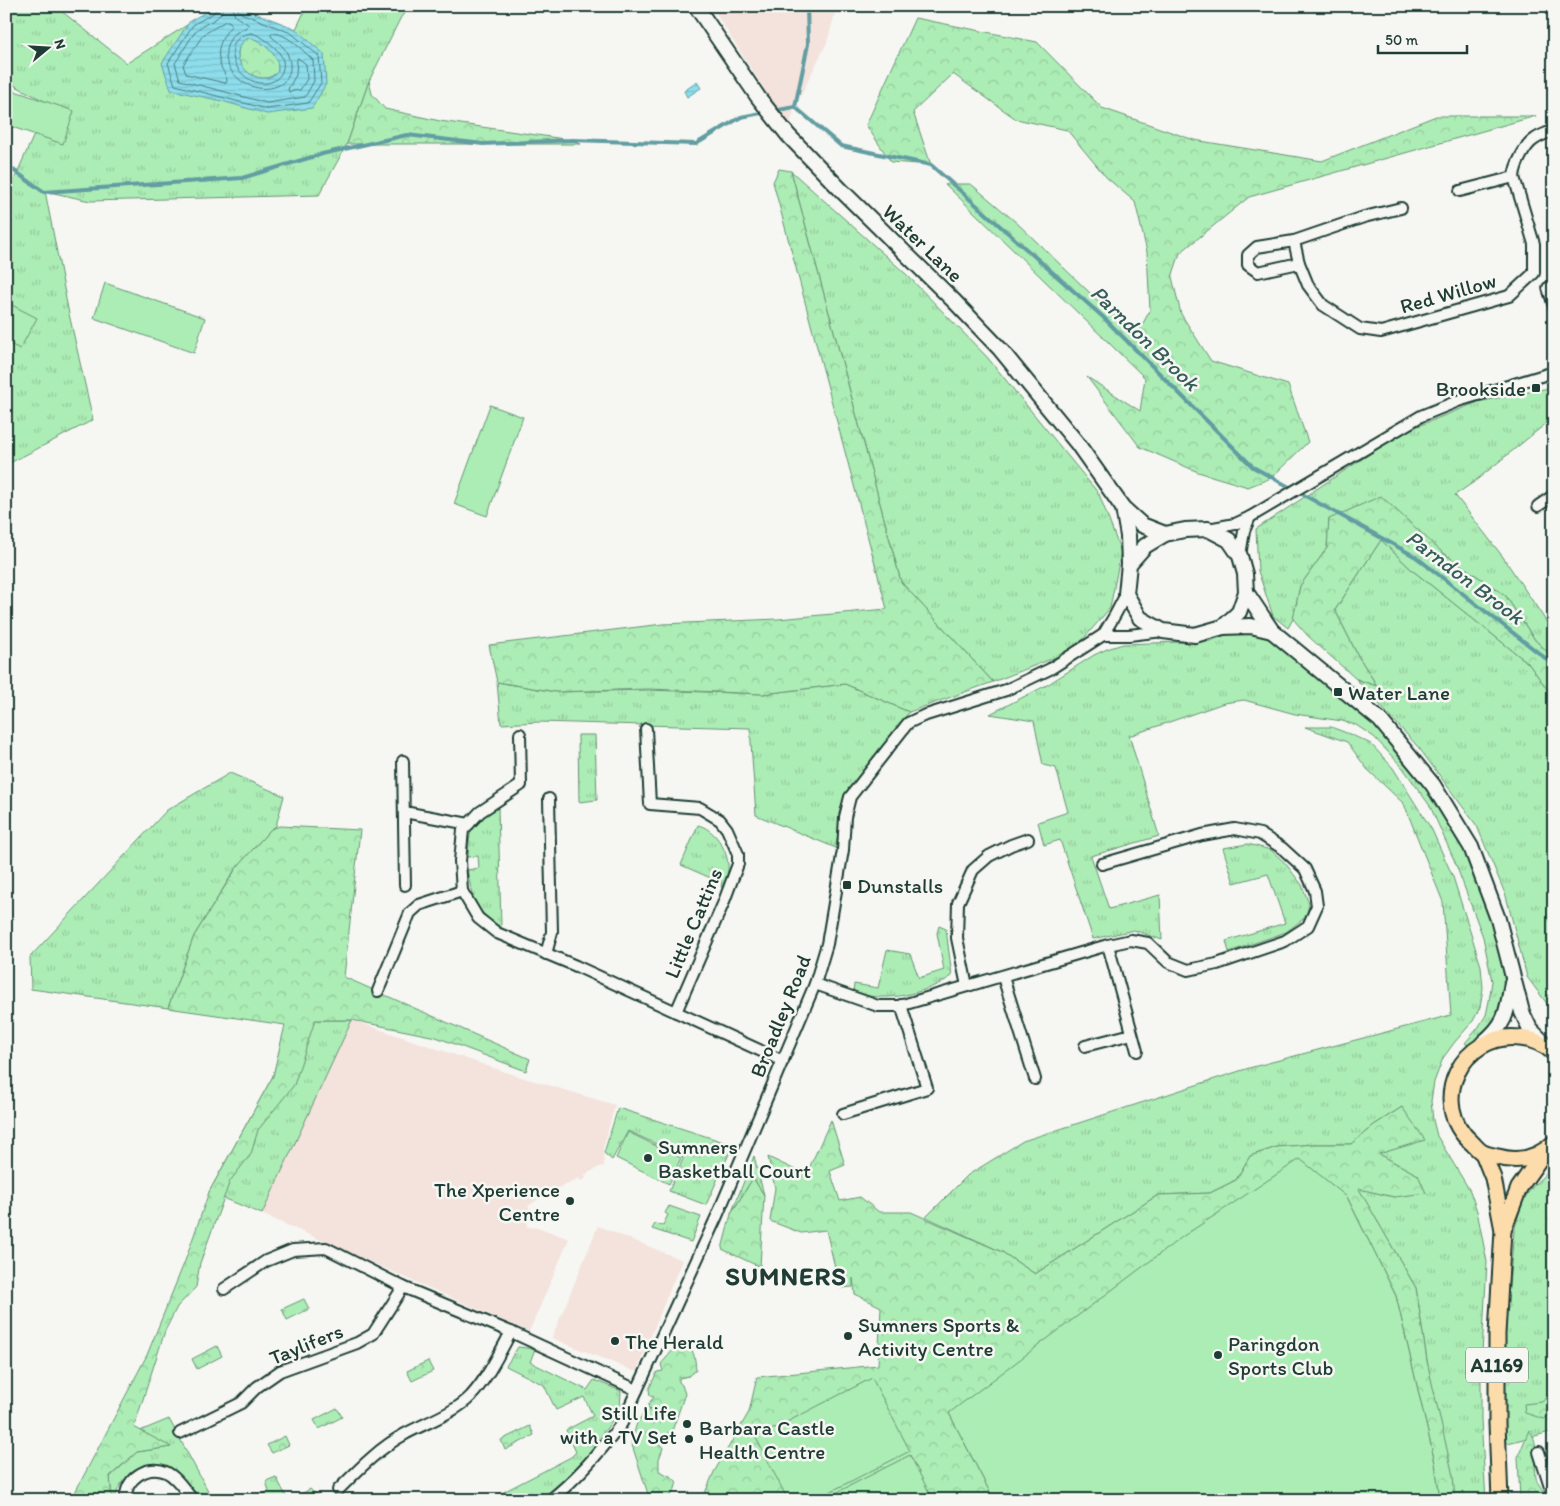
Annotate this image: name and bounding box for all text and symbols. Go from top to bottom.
north arrow [22,22,72,72]
scale bar [1378,22,1466,54]
text: 50 m [1385,31,1418,49]
text: N [50,37,69,51]
street label: Water Lane [878,199,968,287]
street label: Red Willow [1397,267,1499,319]
water label: Parndon Brook [1085,279,1206,398]
place label: Brookside [1436,376,1526,401]
marker: Brookside [1530,382,1542,394]
water label: Parndon Brook [1401,524,1531,631]
place label: Water Lane [1348,680,1450,705]
marker: Water Lane [1332,686,1344,698]
street label: Little Cattins [659,864,727,982]
place label: Dunstalls [857,873,943,898]
marker: Dunstalls [841,879,853,891]
street label: Broadley Road [744,951,816,1081]
place label: Sumners Basketball Court [658,1134,811,1183]
marker: Sumners Basketball Court [642,1152,654,1164]
place label: The Xperience Centre [434,1177,560,1226]
marker: The Xperience Centre [564,1195,576,1207]
district label: SUMNERS [725,1260,847,1292]
place label: Sumners Sports & Activity Centre [858,1312,1020,1361]
street label: Taylifers [265,1318,347,1370]
place label: The Herald [625,1329,724,1354]
marker: Sumners Sports & Activity Centre [842,1330,854,1342]
place label: Paringdon Sports Club [1228,1331,1334,1380]
marker: The Herald [609,1335,621,1347]
road number: A1169 [1466,1348,1528,1382]
marker: Paringdon Sports Club [1212,1349,1224,1361]
place label: Still Life with a TV Set [560,1400,677,1449]
place label: Barbara Castle Health Centre [699,1415,835,1464]
marker: Still Life with a TV Set [681,1418,693,1430]
marker: Barbara Castle Health Centre [683,1433,695,1445]

